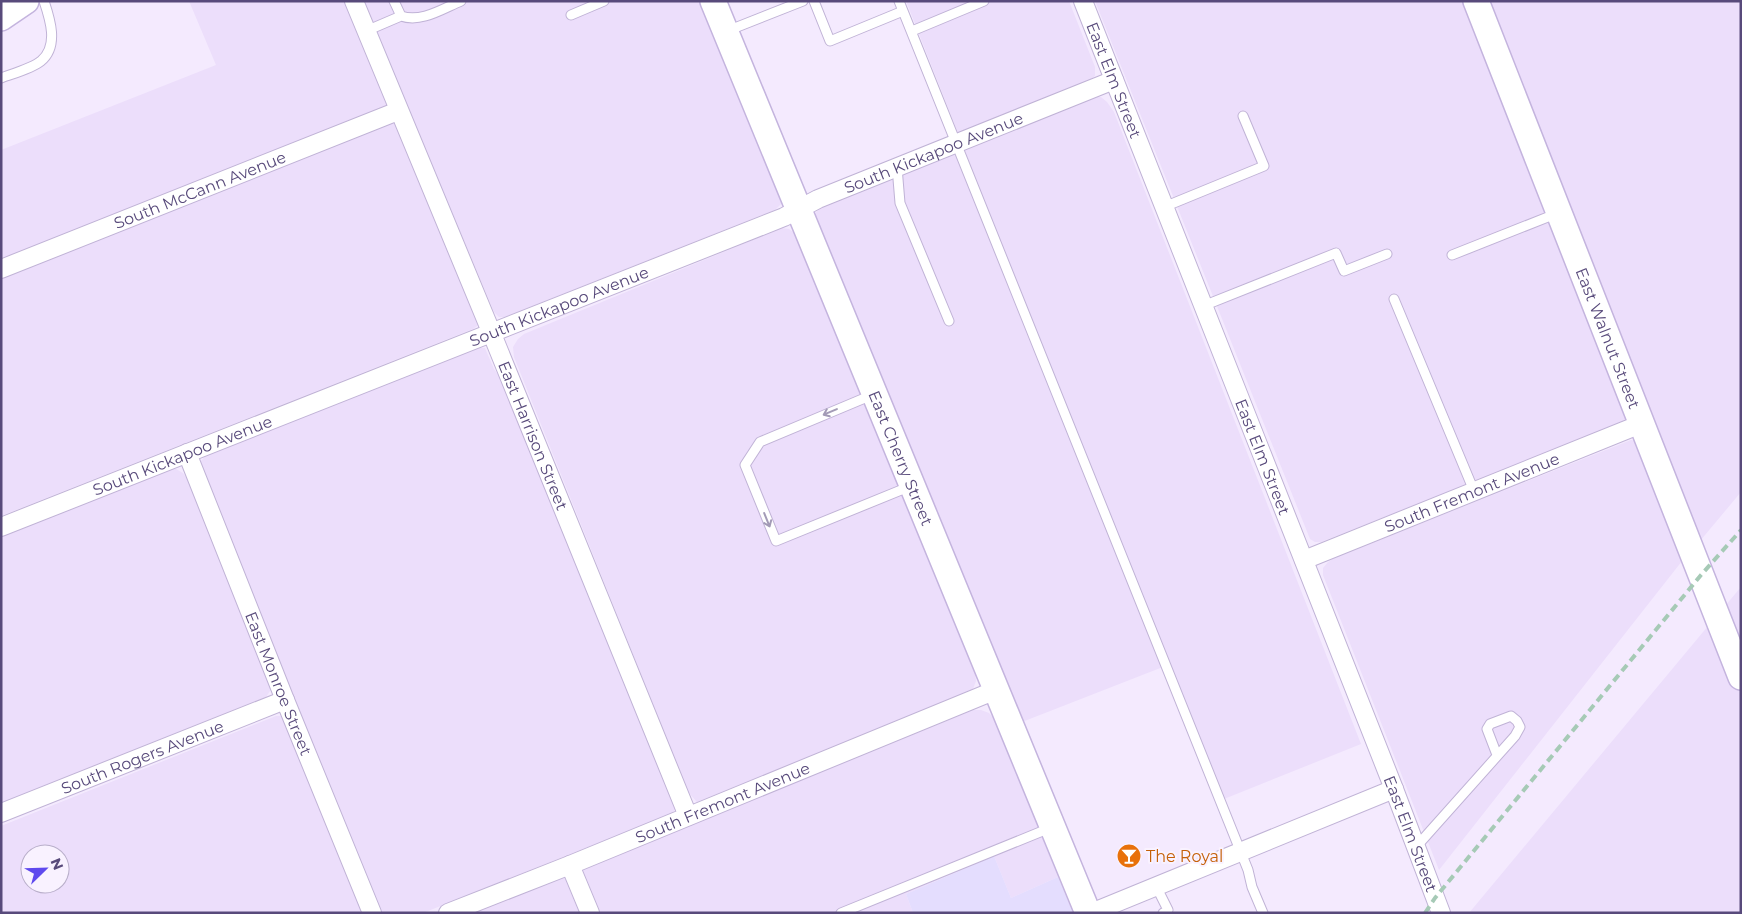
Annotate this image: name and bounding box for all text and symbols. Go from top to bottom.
street label: East Elm Street [1083,19,1146,141]
street label: South Kickapoo Avenue [841,108,1026,197]
street label: South McCann Avenue [111,147,289,233]
street label: South Kickapoo Avenue [466,262,651,350]
street label: East Walnut Street [1572,265,1645,412]
street label: East Harrison Street [494,358,572,513]
street label: East Cherry Street [865,388,937,529]
street label: East Elm Street [1231,396,1295,518]
one-way arrow [823,408,838,418]
street label: South Kickapoo Avenue [90,411,275,499]
street label: South Fremont Avenue [1382,448,1562,536]
one-way arrow [763,512,773,527]
street label: East Monroe Street [241,609,316,759]
street label: South Rogers Avenue [58,716,226,798]
street label: South Fremont Avenue [632,758,813,847]
street label: East Elm Street [1380,773,1442,895]
bar icon: The Royal [1116,843,1142,869]
north arrow [20,844,70,894]
place label: The Royal [1146,847,1223,866]
text: N [46,855,67,873]

